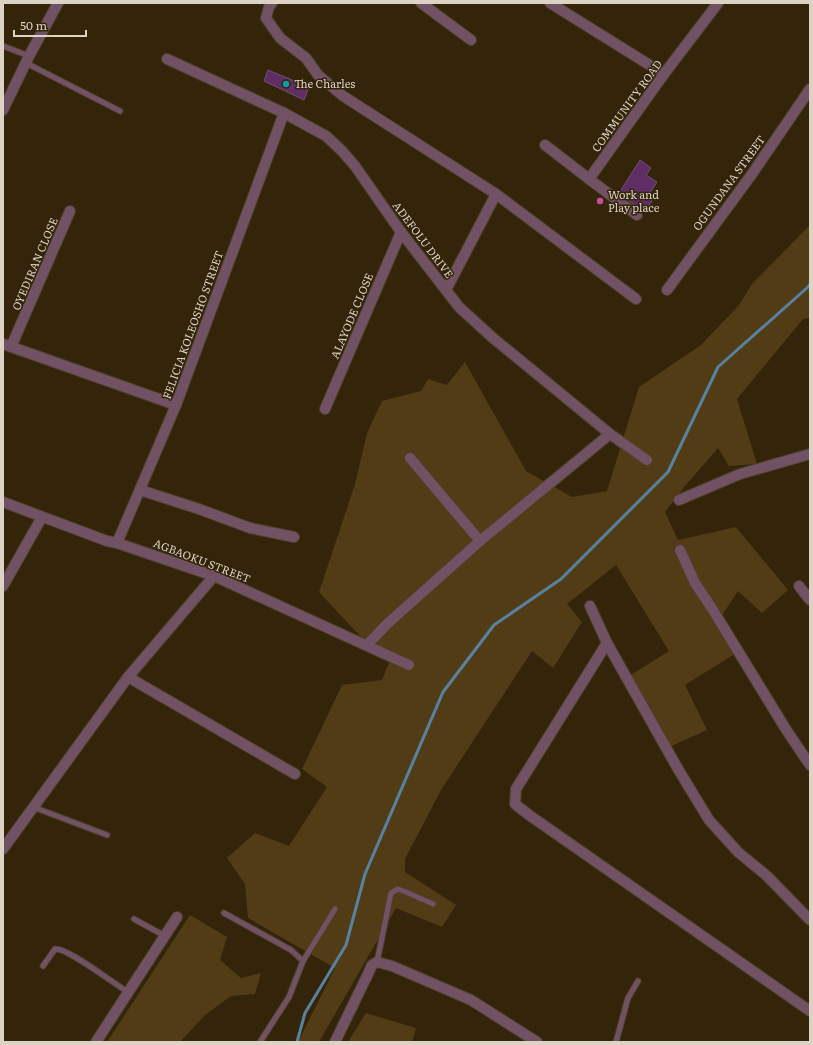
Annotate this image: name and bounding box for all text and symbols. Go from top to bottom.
scale bar [14,12,86,38]
text: 50 m [20,16,47,34]
street label: COMMUNITY ROAD [587,56,665,155]
place label: The Charles [294,75,355,91]
marker: The Charles [281,79,291,89]
street label: OGUNDANA STREET [688,132,768,233]
place label: Work and Play place [608,186,660,215]
marker: Work and Play place [595,196,605,206]
street label: ADEFOLU DRIVE [390,198,458,281]
street label: OYEDIRAN CLOSE [7,215,61,313]
street label: FELICIA KOLEOSHO STREET [158,248,226,401]
street label: ALAYODE CLOSE [326,270,376,361]
street label: AGBAOKU STREET [151,534,253,586]

